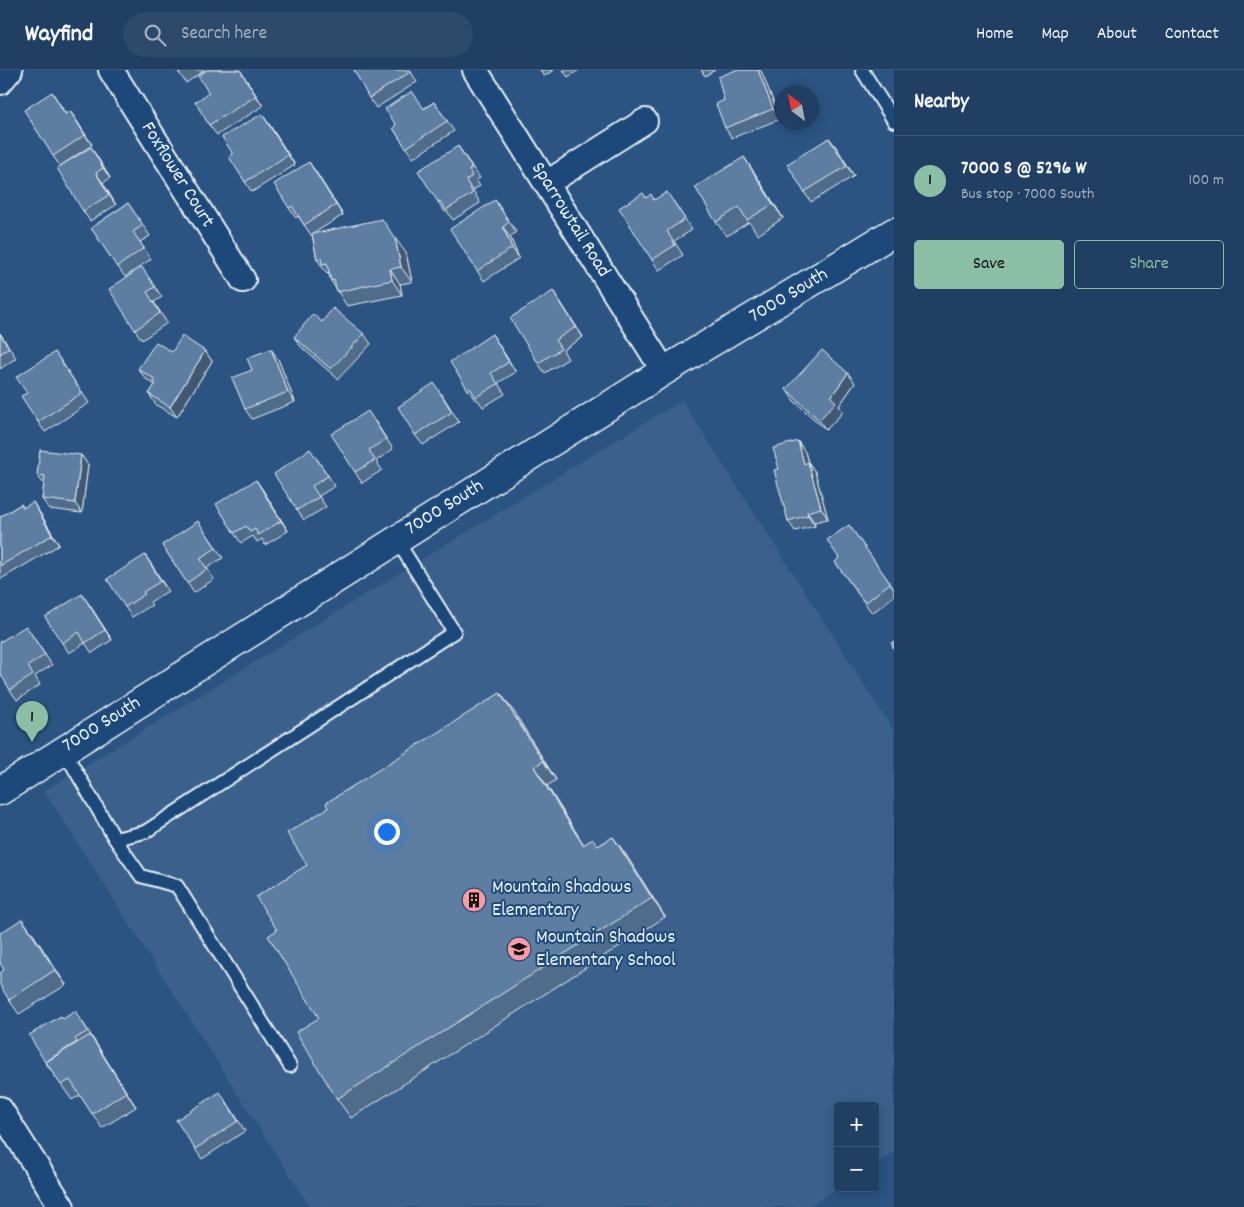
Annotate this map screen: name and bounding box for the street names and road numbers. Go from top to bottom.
street label: Foxflower Court [133,117,221,233]
street label: Sparrowtail Road [523,157,617,283]
street label: 7000 South [744,261,834,331]
street label: 7000 South [400,473,490,543]
street label: 7000 South [57,690,147,760]

